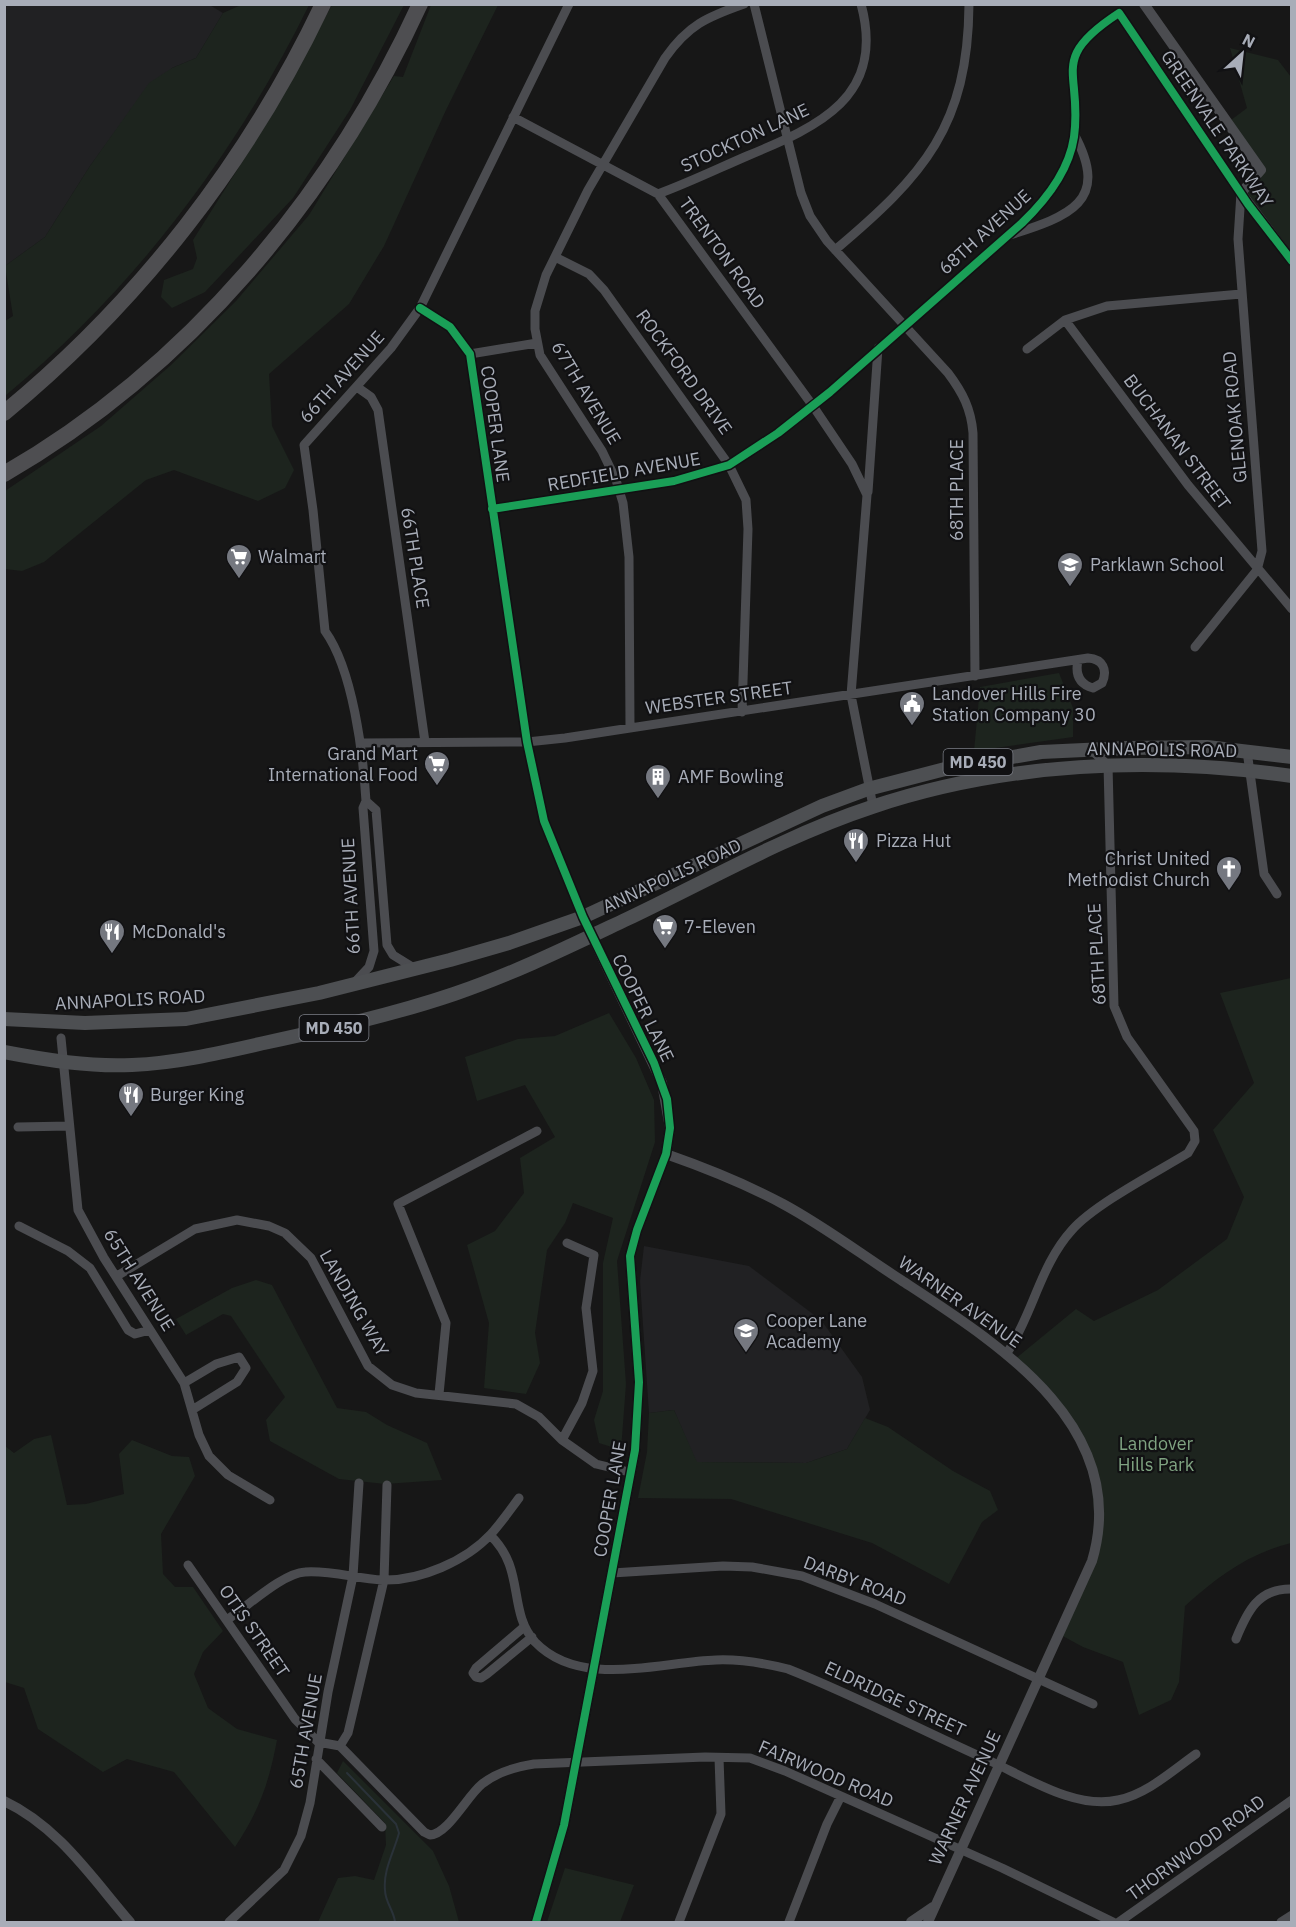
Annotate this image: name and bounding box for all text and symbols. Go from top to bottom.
north arrow [1212,24,1272,84]
text: N [1239,29,1259,52]
street label: GREENVALE PARKWAY [1156,46,1279,212]
street label: STOCKTON LANE [677,98,813,177]
street label: 68TH AVENUE [934,184,1036,279]
street label: TRENTON ROAD [674,193,771,313]
street label: ROCKFORD DRIVE [631,305,738,439]
street label: 66TH AVENUE [294,326,389,428]
street label: 67TH AVENUE [547,337,626,449]
street label: GLENOAK ROAD [1217,350,1252,484]
street label: COOPER LANE [476,364,515,484]
street label: BUCHANAN STREET [1119,369,1236,514]
street label: 68TH PLACE [945,439,968,541]
street label: REDFIELD AVENUE [546,447,702,496]
street label: 66TH PLACE [396,506,435,610]
supermarket icon: Walmart [224,542,254,580]
place label: Walmart [258,545,327,568]
school or university icon: Parklawn School [1055,550,1085,588]
place label: Parklawn School [1090,553,1224,576]
street label: WEBSTER STREET [644,676,794,719]
place label: Landover Hills Fire Station Company 30 [932,682,1096,726]
public building icon: Landover Hills Fire Station Company 30 [897,689,927,727]
street label: ANNAPOLIS ROAD [1087,737,1237,762]
place label: Grand Mart International Food [268,742,418,786]
supermarket icon: Grand Mart International Food [422,749,452,787]
road number: MD 450 [944,749,1012,775]
building icon: AMF Bowling [643,762,673,800]
place label: AMF Bowling [678,765,784,788]
restaurant icon: Pizza Hut [841,826,871,864]
place label: Pizza Hut [876,829,951,852]
street label: ANNAPOLIS ROAD [599,833,745,918]
street label: 66TH AVENUE [336,837,365,955]
place label: Christ United Methodist Church [1067,847,1210,891]
church icon: Christ United Methodist Church [1214,854,1244,892]
street label: 68TH PLACE [1082,902,1111,1006]
supermarket icon: 7-Eleven [650,912,680,950]
place label: 7-Eleven [684,915,756,938]
restaurant icon: McDonald's [97,917,127,955]
place label: McDonald's [132,920,226,943]
street label: COOPER LANE [607,950,680,1066]
street label: ANNAPOLIS ROAD [54,984,206,1015]
road number: MD 450 [300,1015,368,1041]
restaurant icon: Burger King [116,1080,146,1118]
place label: Burger King [150,1083,244,1106]
street label: 65TH AVENUE [99,1224,180,1335]
street label: LANDING WAY [315,1245,394,1361]
street label: WARNER AVENUE [894,1250,1027,1353]
place label: Cooper Lane Academy [766,1309,867,1353]
school or university icon: Cooper Lane Academy [731,1316,761,1354]
park label: Landover Hills Park [1118,1432,1195,1476]
street label: COOPER LANE [588,1439,631,1559]
street label: DARBY ROAD [800,1550,910,1611]
street label: OTIS STREET [214,1580,295,1681]
street label: ELDRIDGE STREET [821,1656,969,1741]
street label: 65TH AVENUE [284,1672,327,1790]
street label: WARNER AVENUE [923,1727,1006,1869]
street label: FAIRWOOD ROAD [755,1735,897,1812]
street label: THORNWOOD ROAD [1122,1790,1269,1905]

